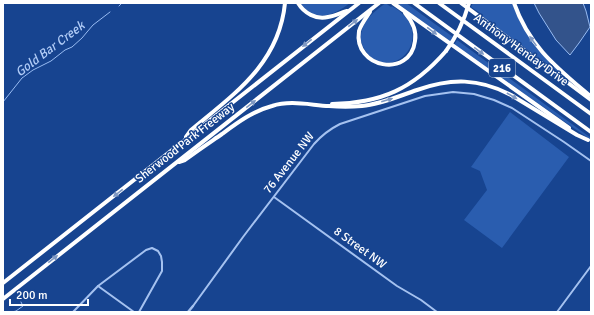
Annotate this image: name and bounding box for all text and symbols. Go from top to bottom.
street label: Anthony Henday Drive [471,11,571,89]
water label: Gold Bar Creek [12,17,89,80]
one-way arrow [347,19,358,28]
one-way arrow [427,27,438,35]
one-way arrow [529,35,537,46]
one-way arrow [302,39,313,47]
one-way arrow [474,46,484,54]
road number: 216 [489,59,515,77]
one-way arrow [506,92,518,99]
one-way arrow [382,97,394,103]
street label: Sherwood Park Freeway [132,99,238,186]
one-way arrow [245,99,256,108]
street label: 76 Avenue NW [260,129,318,197]
one-way arrow [112,189,123,198]
street label: 8 Street NW [331,224,389,272]
one-way arrow [48,255,59,264]
scale bar [10,281,88,307]
text: 200 m [16,288,48,303]

